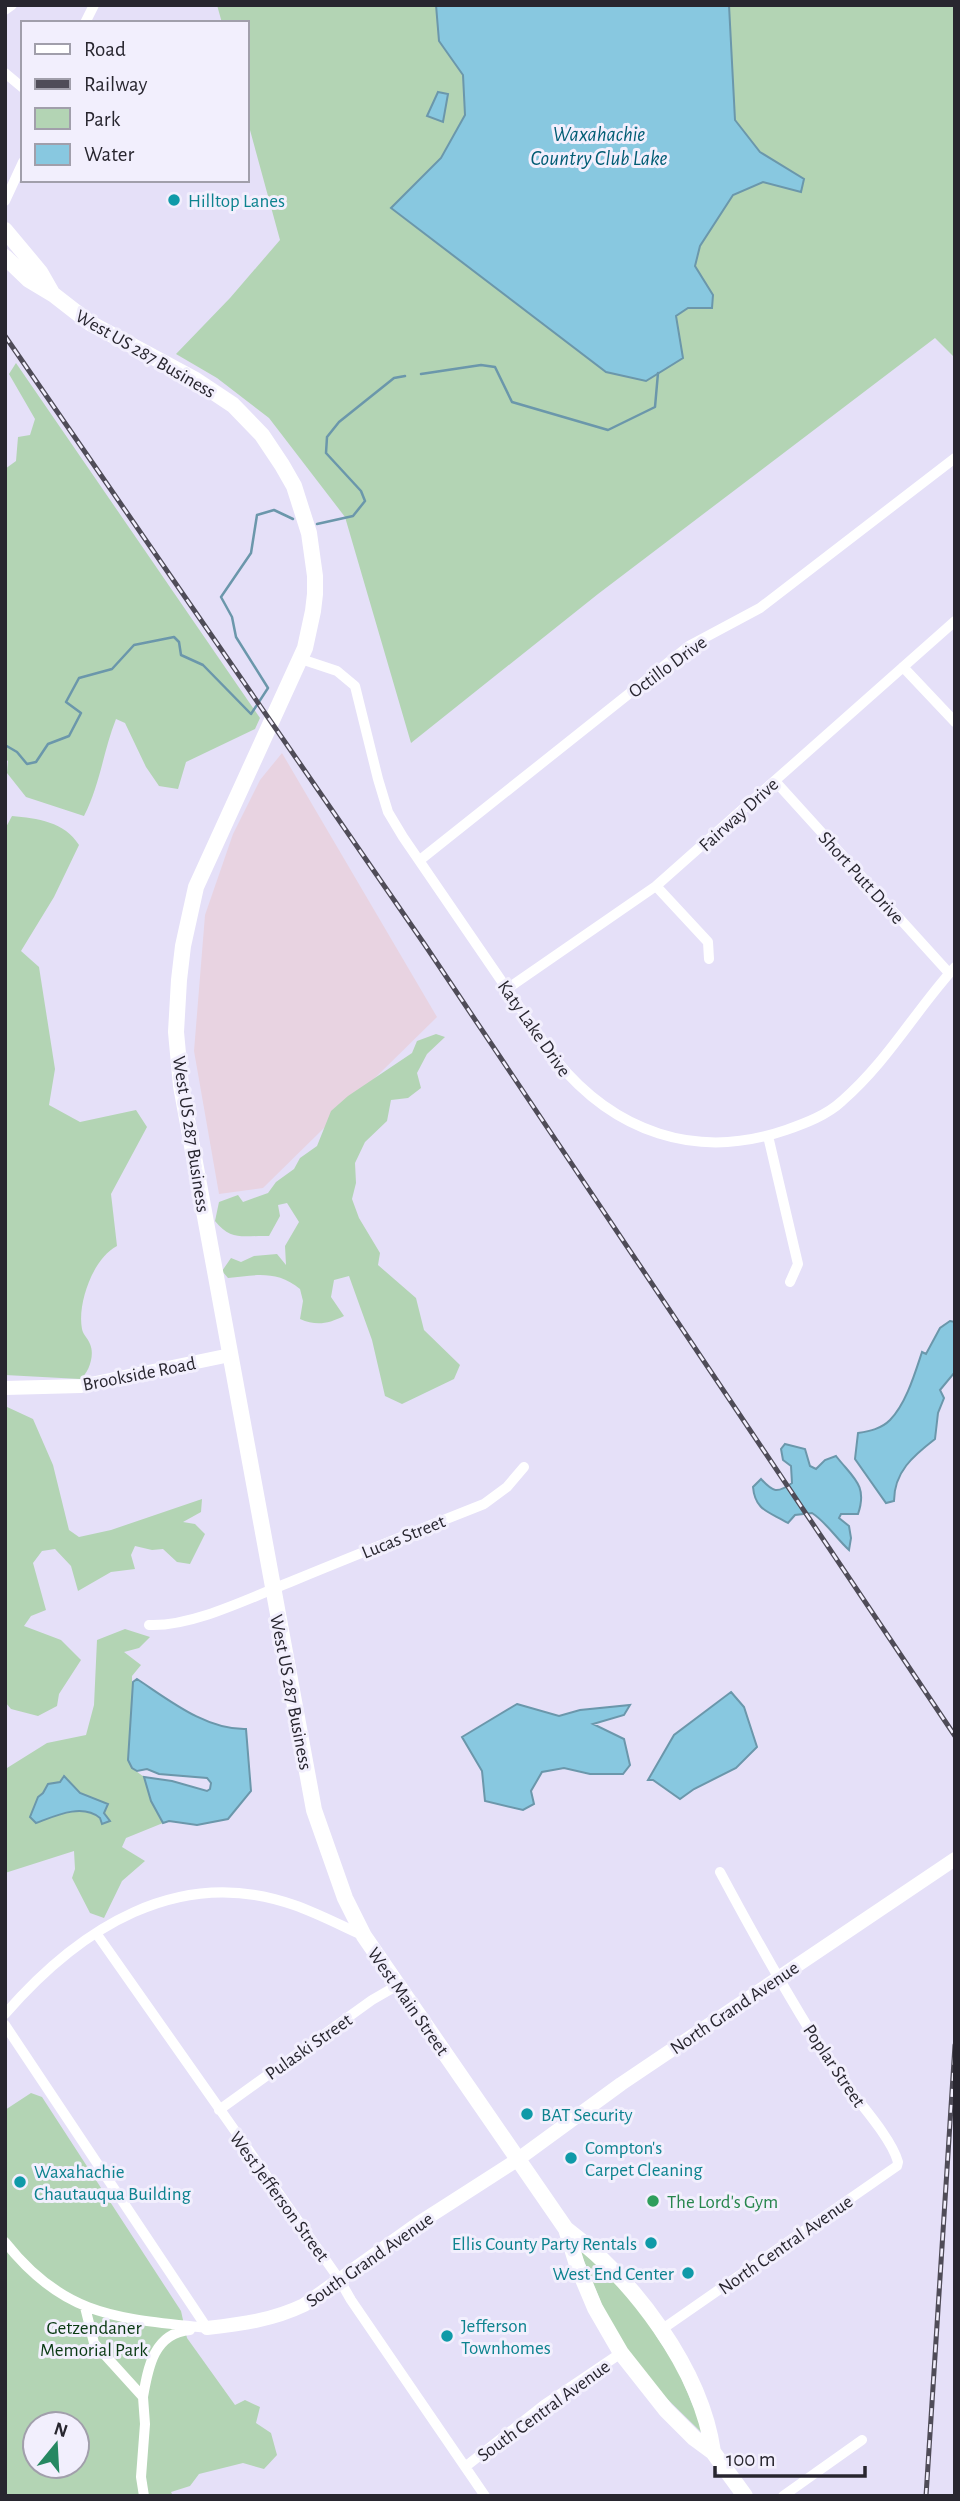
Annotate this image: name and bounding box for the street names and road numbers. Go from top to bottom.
street label: West US 287 Business [72,307,218,402]
street label: Octillo Drive [625,633,710,702]
street label: Fairway Drive [696,775,782,855]
street label: Short Putt Drive [815,828,907,928]
street label: Katy Lake Drive [494,977,574,1080]
street label: West US 287 Business [169,1055,212,1214]
street label: Brookside Road [81,1354,198,1395]
street label: Lucas Street [359,1512,448,1563]
street label: West US 287 Business [266,1613,315,1772]
street label: West Main Street [364,1944,452,2059]
street label: North Grand Avenue [667,1958,803,2058]
street label: Pulaski Street [262,2010,356,2084]
street label: Poplar Street [799,2021,868,2111]
street label: West Jefferson Street [225,2128,332,2265]
street label: North Central Avenue [715,2192,856,2299]
street label: South Grand Avenue [303,2209,437,2311]
street label: South Central Avenue [474,2357,614,2466]

